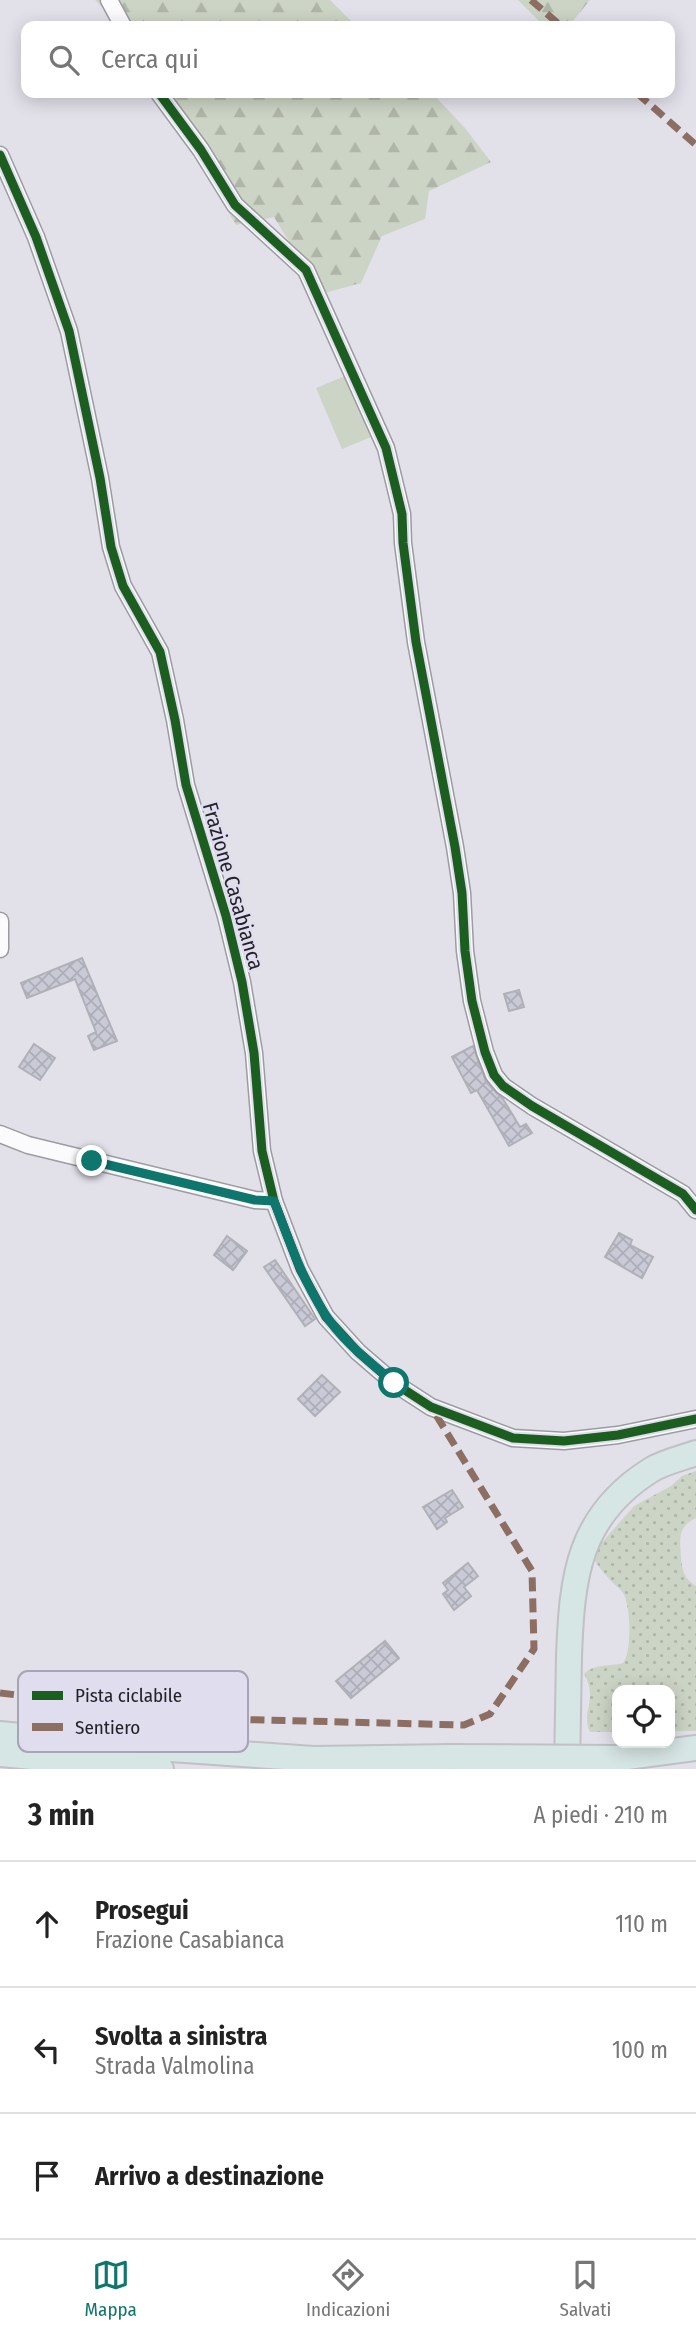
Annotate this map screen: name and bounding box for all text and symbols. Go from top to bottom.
search box [21,21,675,98]
icon: search [45,41,83,79]
text: Cerca qui [101,44,199,75]
street label: Frazione Casabianca [197,799,269,973]
route end [76,1145,107,1176]
route start [378,1367,409,1398]
legend [18,1671,248,1752]
text: Pista ciclabile [75,1684,182,1707]
map controls [612,1685,675,1748]
button: locate [612,1685,675,1748]
text: Sentiero [75,1716,140,1739]
text: 3 min [28,1797,95,1833]
text: A piedi · 210 m [534,1801,668,1829]
text: Prosegui [95,1895,189,1926]
icon: ahead [28,1905,66,1943]
text: 110 m [615,1910,668,1938]
text: Frazione Casabianca [95,1926,285,1954]
text: Svolta a sinistra [95,2021,267,2052]
icon: left [28,2031,66,2069]
text: 100 m [612,2036,668,2064]
text: Strada Valmolina [95,2052,254,2080]
icon: arrive [28,2157,66,2195]
text: Arrivo a destinazione [95,2161,324,2192]
tab: Mappa [85,2256,137,2321]
tab: Indicazioni [306,2256,390,2321]
tab: Salvati [560,2256,611,2321]

